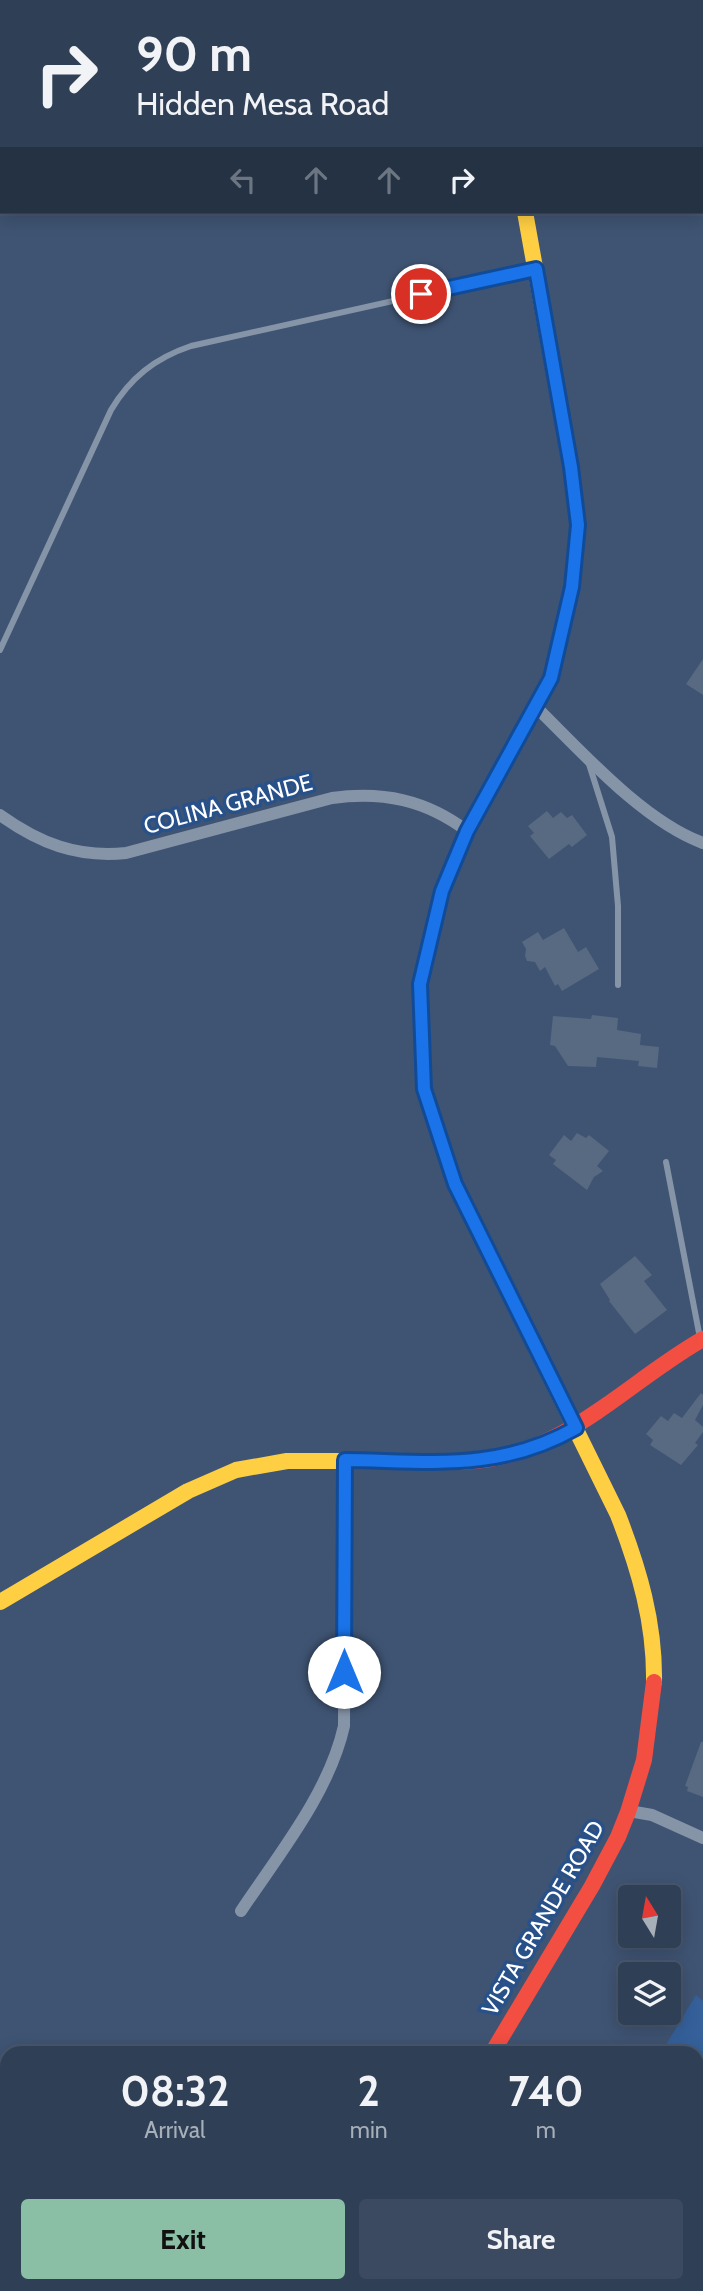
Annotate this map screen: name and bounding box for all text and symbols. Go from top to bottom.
text: 90 m [136,24,252,83]
icon: right [21,28,112,119]
text: Hidden Mesa Road [136,84,389,123]
icon: left [224,161,262,199]
icon: ahead [297,161,335,199]
icon: ahead [370,161,408,199]
icon: right [443,161,481,199]
pin [391,264,451,324]
icon: arrive [402,275,440,313]
street label: COLINA GRANDE [141,768,315,840]
position arrow [307,1635,381,1709]
street label: VISTA GRANDE ROAD [476,1816,610,2020]
north arrow [618,1885,681,1948]
map controls [618,1885,681,2025]
button: layers [618,1962,681,2025]
text: 08:32 [120,2065,229,2117]
text: 2 [358,2065,380,2117]
text: 740 [508,2065,584,2117]
text: Arrival [144,2116,205,2144]
text: min [350,2116,388,2144]
text: m [536,2116,556,2144]
button: Exit [21,2199,345,2279]
button: Share [359,2199,683,2279]

